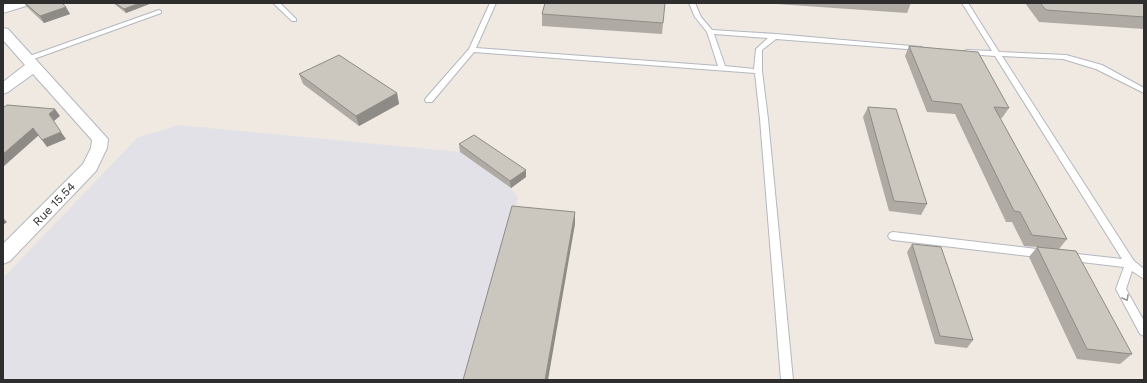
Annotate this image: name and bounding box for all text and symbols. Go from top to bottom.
street label: Rue 15.54 [30,179,78,229]
one-way arrow [1121,294,1129,301]

